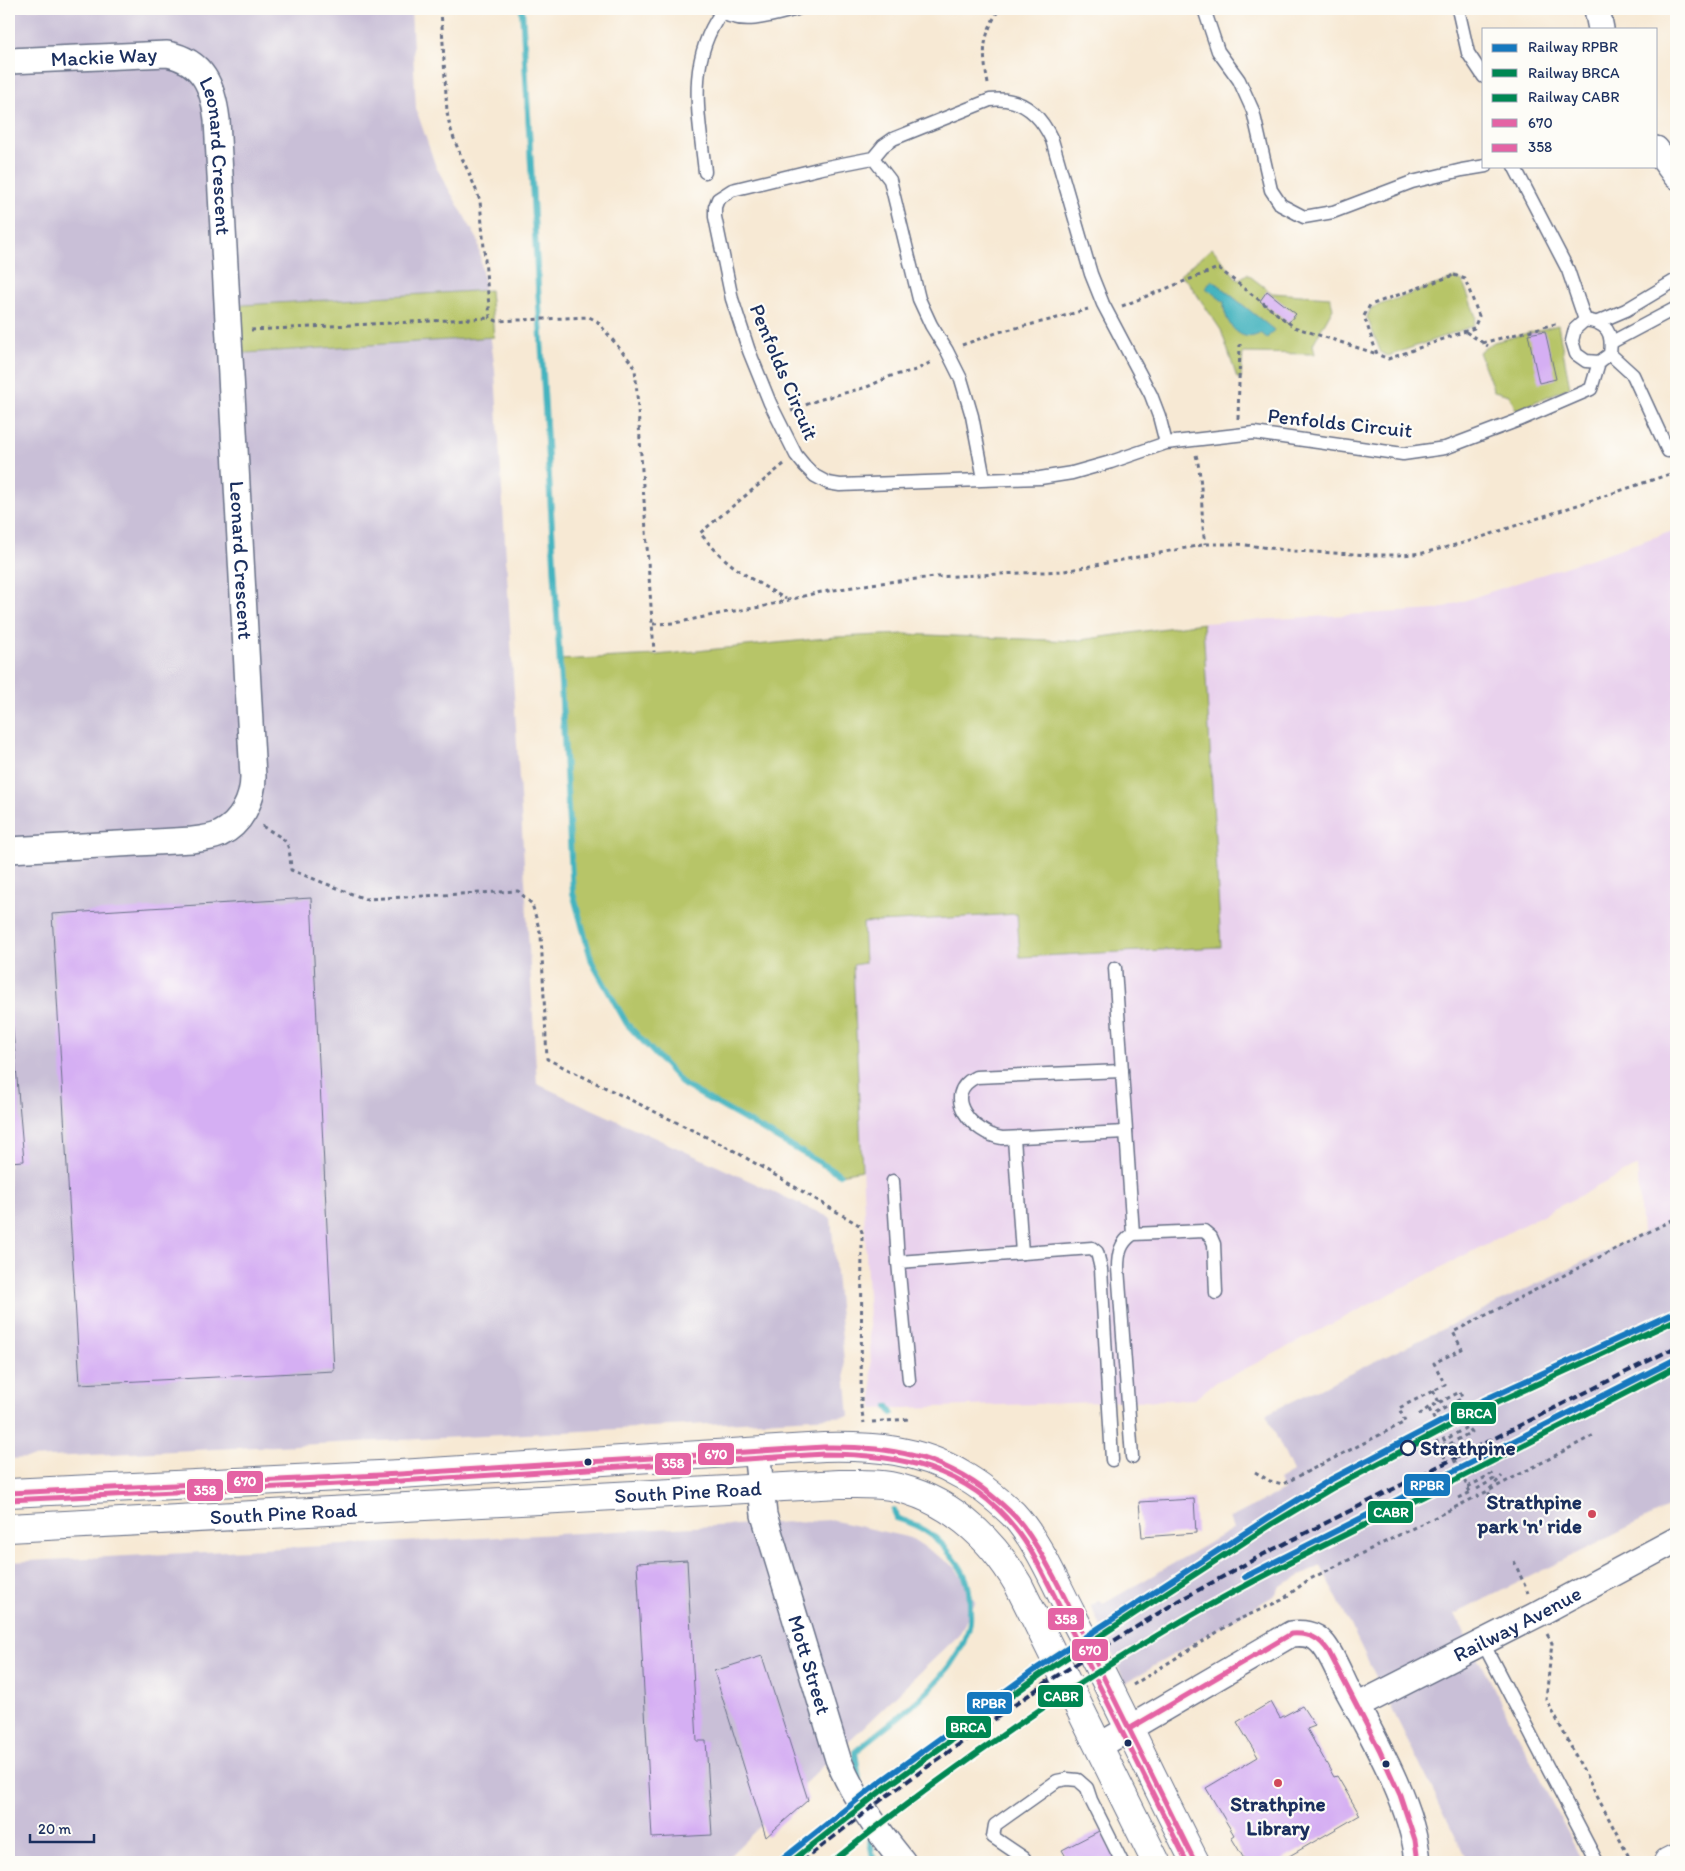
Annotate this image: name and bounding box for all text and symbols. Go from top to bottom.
legend [1482,28,1658,168]
text: Railway RPBR [1528,38,1618,56]
street label: Mackie Way [50,41,158,71]
text: Railway BRCA [1528,64,1620,82]
street label: Leonard Crescent [194,72,236,236]
text: Railway CABR [1528,88,1619,106]
text: 670 [1528,114,1553,132]
text: 358 [1528,138,1552,156]
street label: Penfolds Circuit [745,300,824,444]
street label: Penfolds Circuit [1266,402,1414,443]
street label: Leonard Crescent [225,480,258,640]
line badge: BRCA [1450,1401,1497,1425]
text: BRCA [1456,1405,1493,1422]
place label: Strathpine [1420,1435,1516,1461]
marker: Strathpine [1400,1440,1416,1456]
line badge: 670 [697,1442,735,1466]
text: 670 [705,1446,728,1463]
line badge: 358 [654,1452,692,1476]
text: 358 [662,1455,685,1472]
unlabelled marker [583,1457,593,1467]
line badge: 670 [226,1470,264,1494]
text: 670 [234,1473,257,1490]
line badge: RPBR [1403,1473,1451,1497]
street label: South Pine Road [614,1475,763,1508]
text: RPBR [1410,1477,1445,1494]
line badge: 358 [186,1478,224,1502]
text: 358 [194,1482,217,1499]
place label: Strathpine park 'n' ride [1476,1489,1582,1539]
street label: South Pine Road [209,1497,358,1529]
line badge: CABR [1367,1500,1414,1524]
text: CABR [1373,1504,1409,1521]
marker: Strathpine park 'n' ride [1586,1508,1598,1520]
street label: Railway Avenue [1449,1580,1585,1667]
line badge: 358 [1047,1607,1085,1631]
text: 358 [1055,1611,1078,1628]
street label: Mott Street [783,1612,837,1718]
line badge: 670 [1071,1638,1109,1662]
text: 670 [1079,1642,1102,1659]
line badge: CABR [1037,1684,1084,1708]
text: CABR [1043,1688,1079,1705]
line badge: RPBR [966,1691,1013,1715]
text: RPBR [972,1695,1007,1712]
line badge: BRCA [945,1715,992,1739]
text: BRCA [950,1719,987,1736]
unlabelled marker [1123,1738,1133,1748]
unlabelled marker [1381,1759,1391,1769]
marker: Strathpine Library [1272,1777,1284,1789]
place label: Strathpine Library [1230,1791,1326,1841]
scale bar [30,1811,94,1843]
text: 20 m [38,1820,72,1838]

